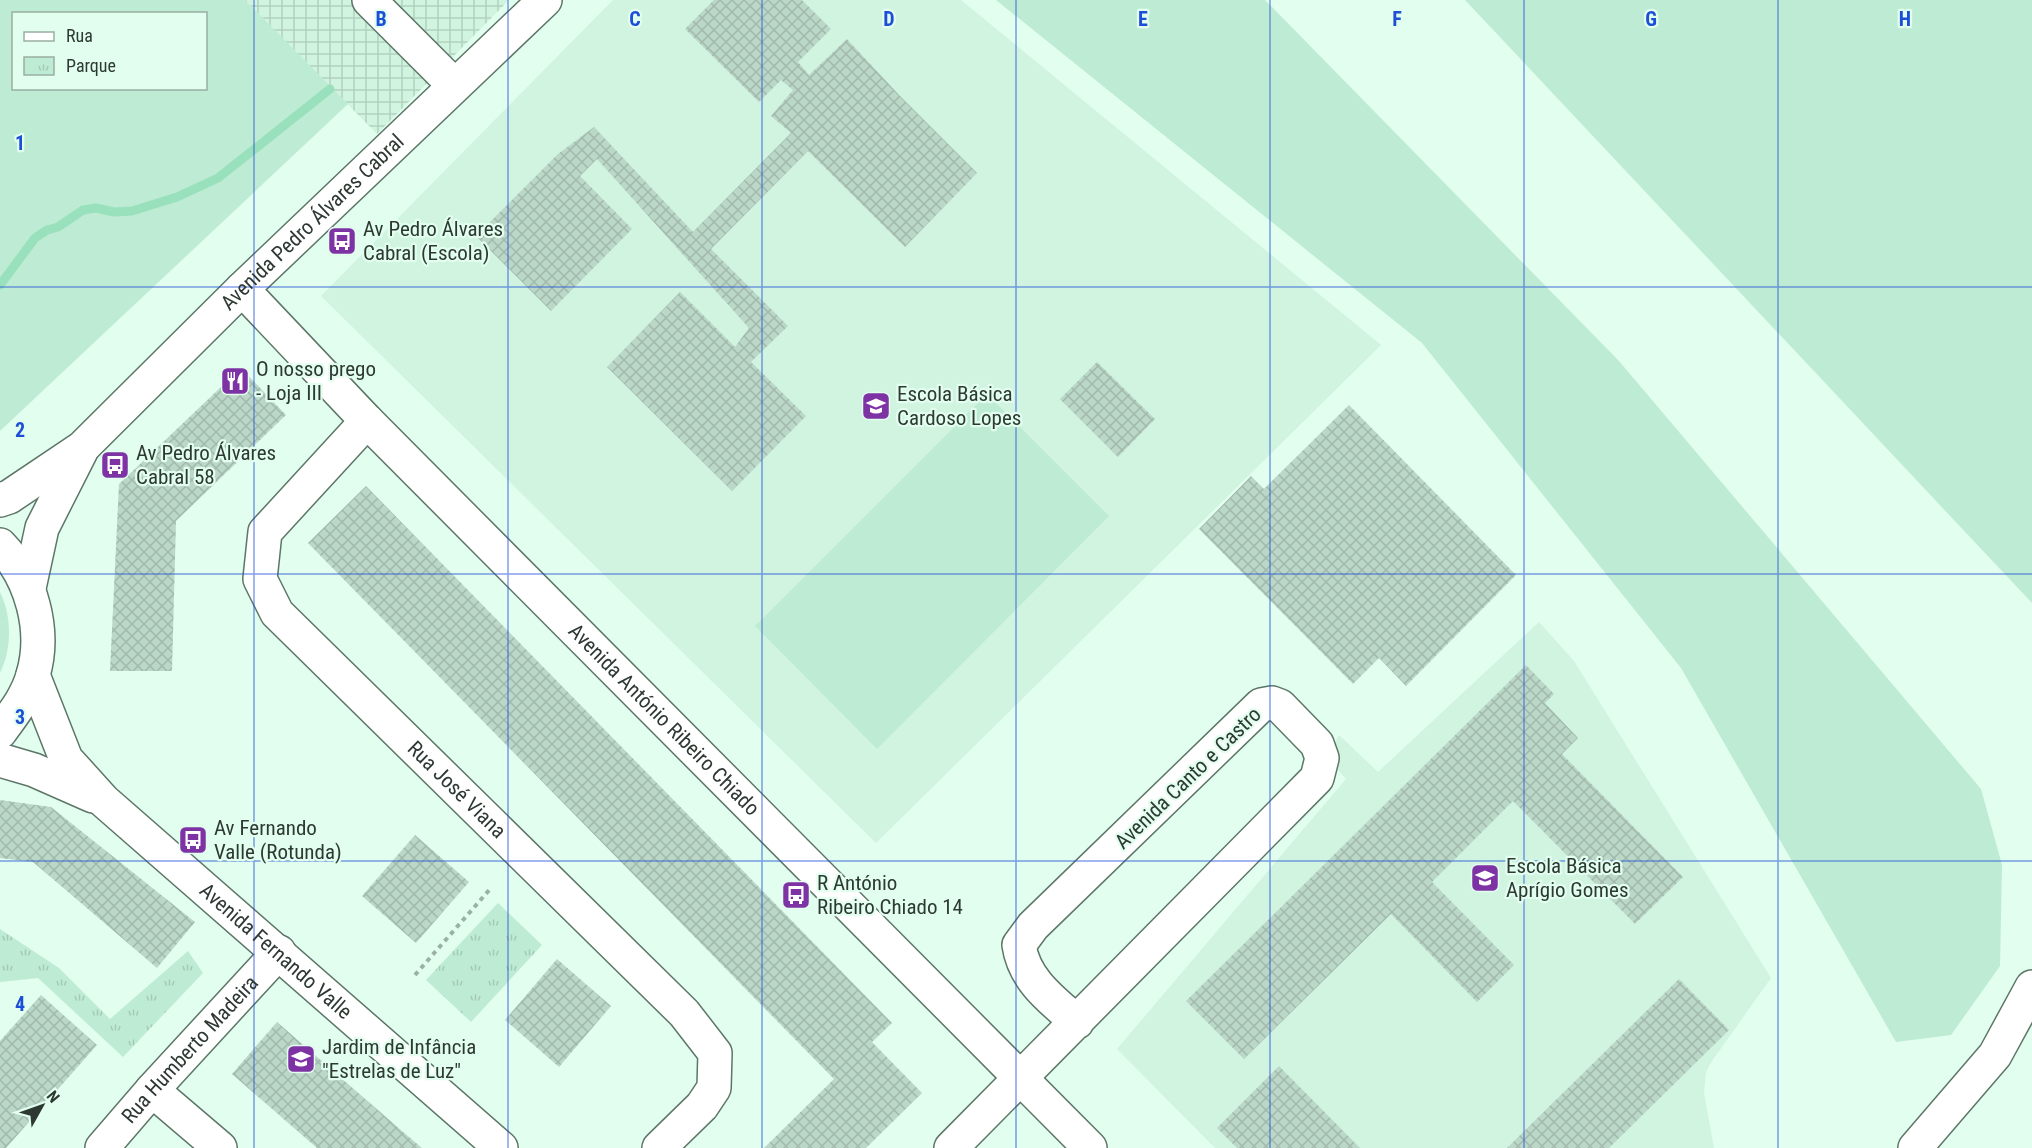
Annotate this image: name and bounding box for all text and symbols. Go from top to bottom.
text: B [375,7,387,31]
text: C [629,7,641,31]
text: D [883,7,895,31]
text: E [1138,7,1148,31]
text: F [1392,7,1402,31]
text: G [1645,7,1657,31]
text: H [1899,7,1911,31]
legend [12,12,207,90]
text: Rua [66,25,93,46]
text: Parque [66,55,116,76]
street label: Avenida Pedro Álvares Cabral [216,129,409,315]
text: 1 [15,131,25,155]
place label: Av Pedro Álvares Cabral (Escola) [363,217,503,265]
bus stop icon: Av Pedro Álvares Cabral (Escola) [326,225,358,257]
place label: O nosso prego - Loja III [256,357,376,405]
restaurant icon: O nosso prego - Loja III [219,365,251,397]
place label: Escola Básica Cardoso Lopes [897,382,1021,430]
school or university icon: Escola Básica Cardoso Lopes [860,390,892,422]
text: 2 [15,418,25,442]
place label: Av Pedro Álvares Cabral 58 [136,441,276,489]
bus stop icon: Av Pedro Álvares Cabral 58 [99,449,131,481]
street label: Avenida António Ribeiro Chiado [564,619,764,820]
street label: Avenida Canto e Castro [1110,702,1266,854]
text: 3 [15,705,25,729]
street label: Rua José Viana [403,736,511,843]
place label: Av Fernando Valle (Rotunda) [214,816,342,864]
bus stop icon: Av Fernando Valle (Rotunda) [177,824,209,856]
place label: Escola Básica Aprígio Gomes [1506,854,1629,902]
school or university icon: Escola Básica Aprígio Gomes [1469,862,1501,894]
place label: R António Ribeiro Chiado 14 [817,871,963,919]
street label: Avenida Fernando Valle [195,878,357,1024]
bus stop icon: R António Ribeiro Chiado 14 [780,879,812,911]
street label: Rua Humberto Madeira [117,971,263,1128]
text: 4 [15,992,25,1016]
place label: Jardim de Infância "Estrelas de Luz" [322,1035,476,1083]
school or university icon: Jardim de Infância "Estrelas de Luz" [285,1043,317,1075]
north arrow [12,1076,72,1136]
text: N [43,1087,64,1107]

